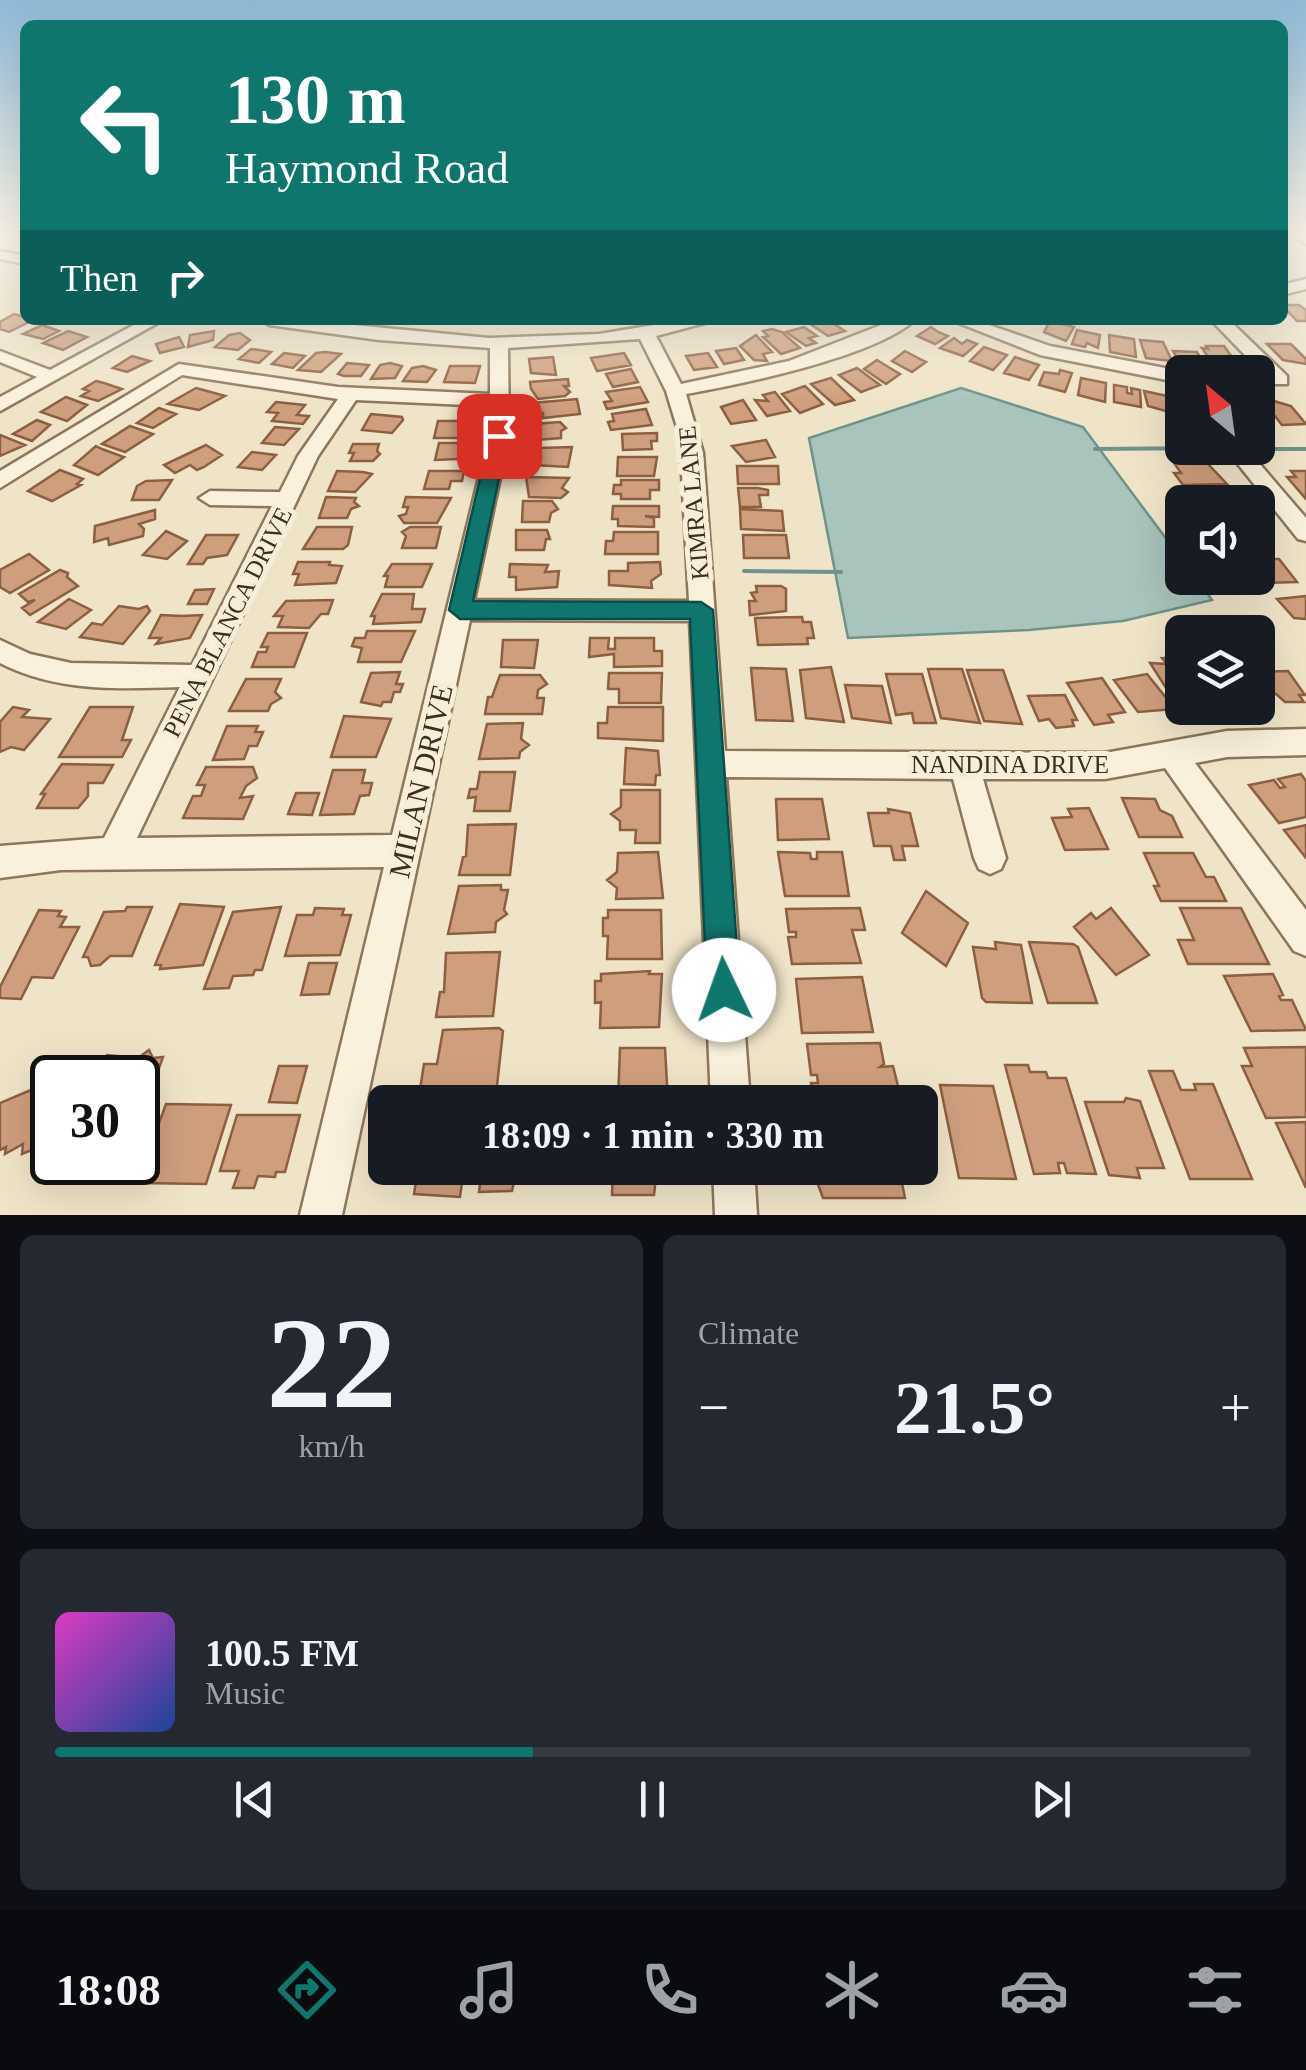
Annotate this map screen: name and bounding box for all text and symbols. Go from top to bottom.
icon: left [60,60,190,190]
text: 130 m [225,61,406,138]
text: Haymond Road [225,143,509,193]
icon: right [158,250,213,305]
text: Then [60,257,138,299]
north arrow [1165,355,1275,465]
map controls [1165,355,1275,725]
pin [457,394,542,479]
icon: arrive [472,409,527,464]
street label: KIMRA LANE [673,425,714,581]
button: sound [1165,485,1275,595]
street label: PENA BLANCA DRIVE [158,503,297,742]
button: layers [1165,615,1275,725]
street label: MILAN DRIVE [382,681,459,881]
street label: NANDINA DRIVE [911,751,1109,778]
position arrow [672,938,776,1042]
speed limit sign: 30 [30,1055,160,1185]
text: 18:09 · 1 min · 330 m [482,1114,824,1156]
text: 22 [267,1291,397,1435]
text: Climate [698,1315,799,1351]
text: 21.5° [894,1366,1055,1449]
text: − [698,1377,729,1438]
text: + [1220,1377,1251,1438]
text: km/h [299,1428,364,1464]
text: 100.5 FM [205,1632,359,1674]
text: Music [205,1675,285,1711]
icon: previous [227,1772,282,1827]
icon: pause [625,1772,680,1827]
icon: next [1024,1772,1079,1827]
icon: directions [272,1955,342,2025]
icon: music [454,1955,524,2025]
icon: phone [635,1955,705,2025]
icon: climate [817,1955,887,2025]
icon: car [999,1955,1069,2025]
icon: filters [1180,1955,1250,2025]
text: 18:08 [56,1965,161,2015]

